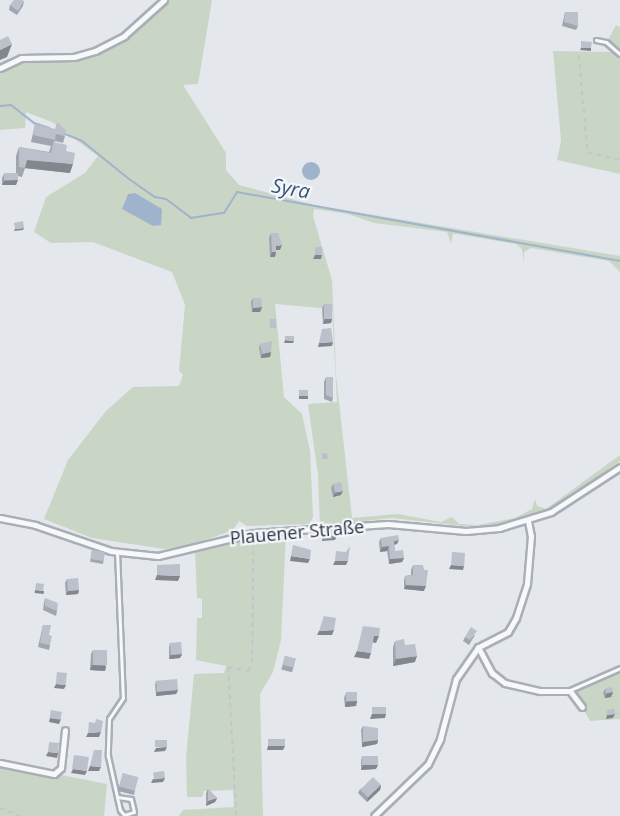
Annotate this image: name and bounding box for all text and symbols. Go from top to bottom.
water label: Syra [270,173,312,203]
street label: Plauener Straße [229,515,365,549]

